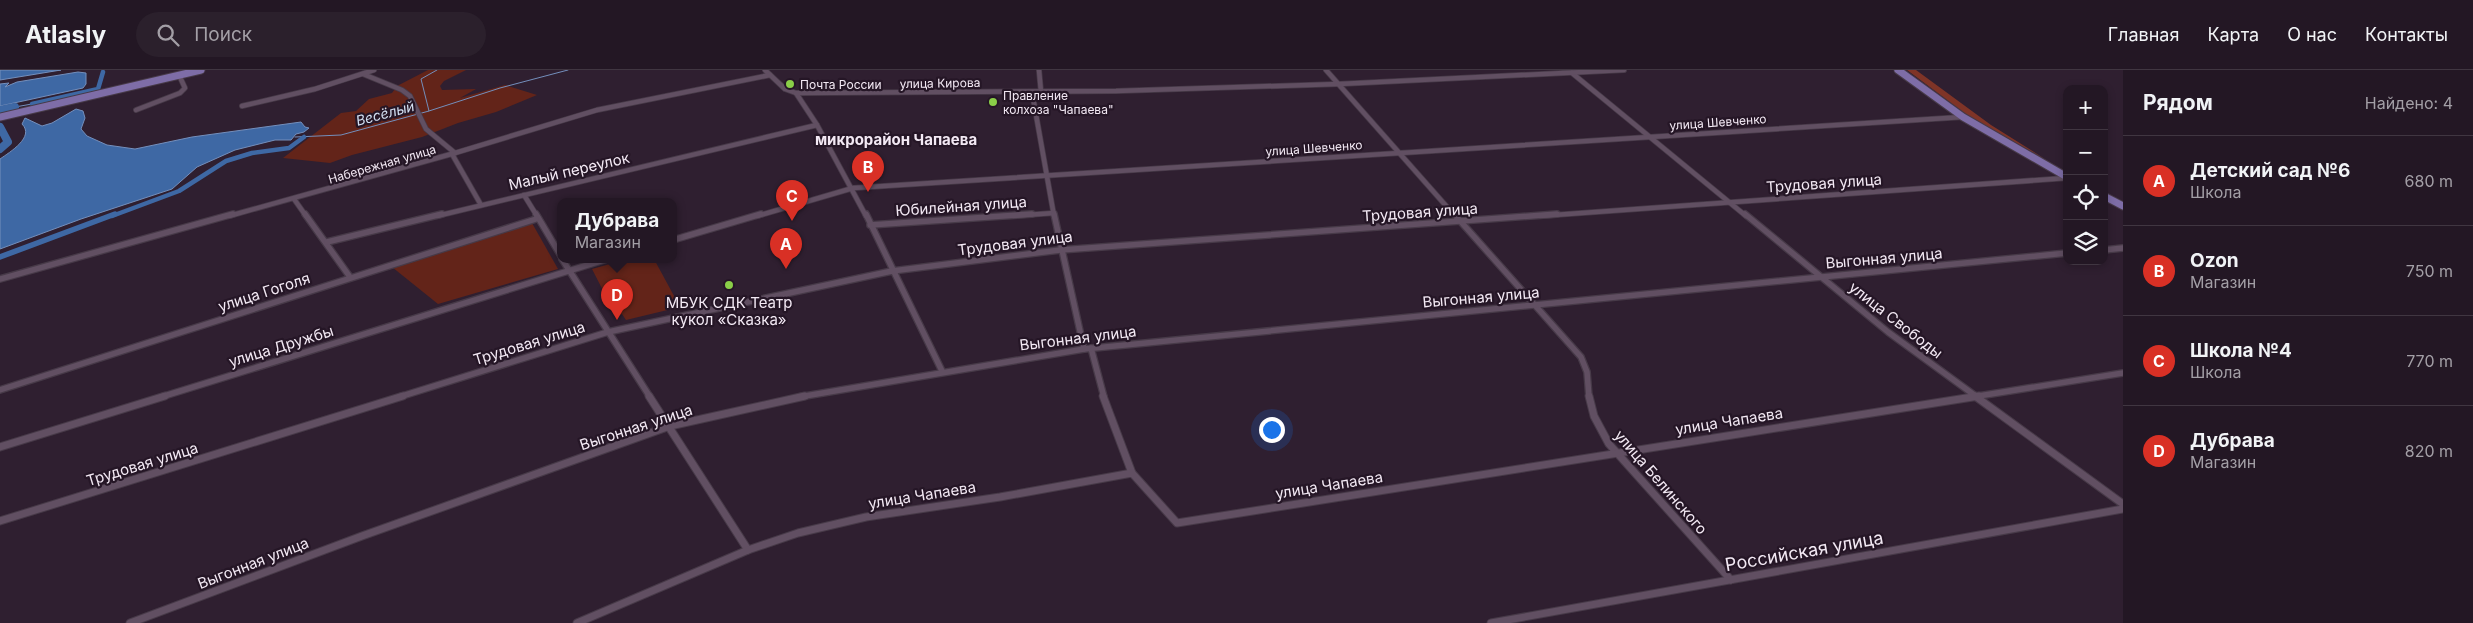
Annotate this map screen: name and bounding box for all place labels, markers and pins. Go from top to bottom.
place label: Почта России [800,77,882,92]
marker: Почта России [784,78,796,90]
place label: Правление колхоза "Чапаева" [1003,88,1113,117]
marker: Правление колхоза "Чапаева" [987,96,999,108]
pin: B [852,151,884,192]
pin: C [776,180,808,221]
pin: A [770,228,802,269]
pin: D [601,279,633,320]
marker: МБУК СДК Театр кукол «Сказка» [723,279,735,291]
place label: МБУК СДК Театр кукол «Сказка» [666,293,792,329]

